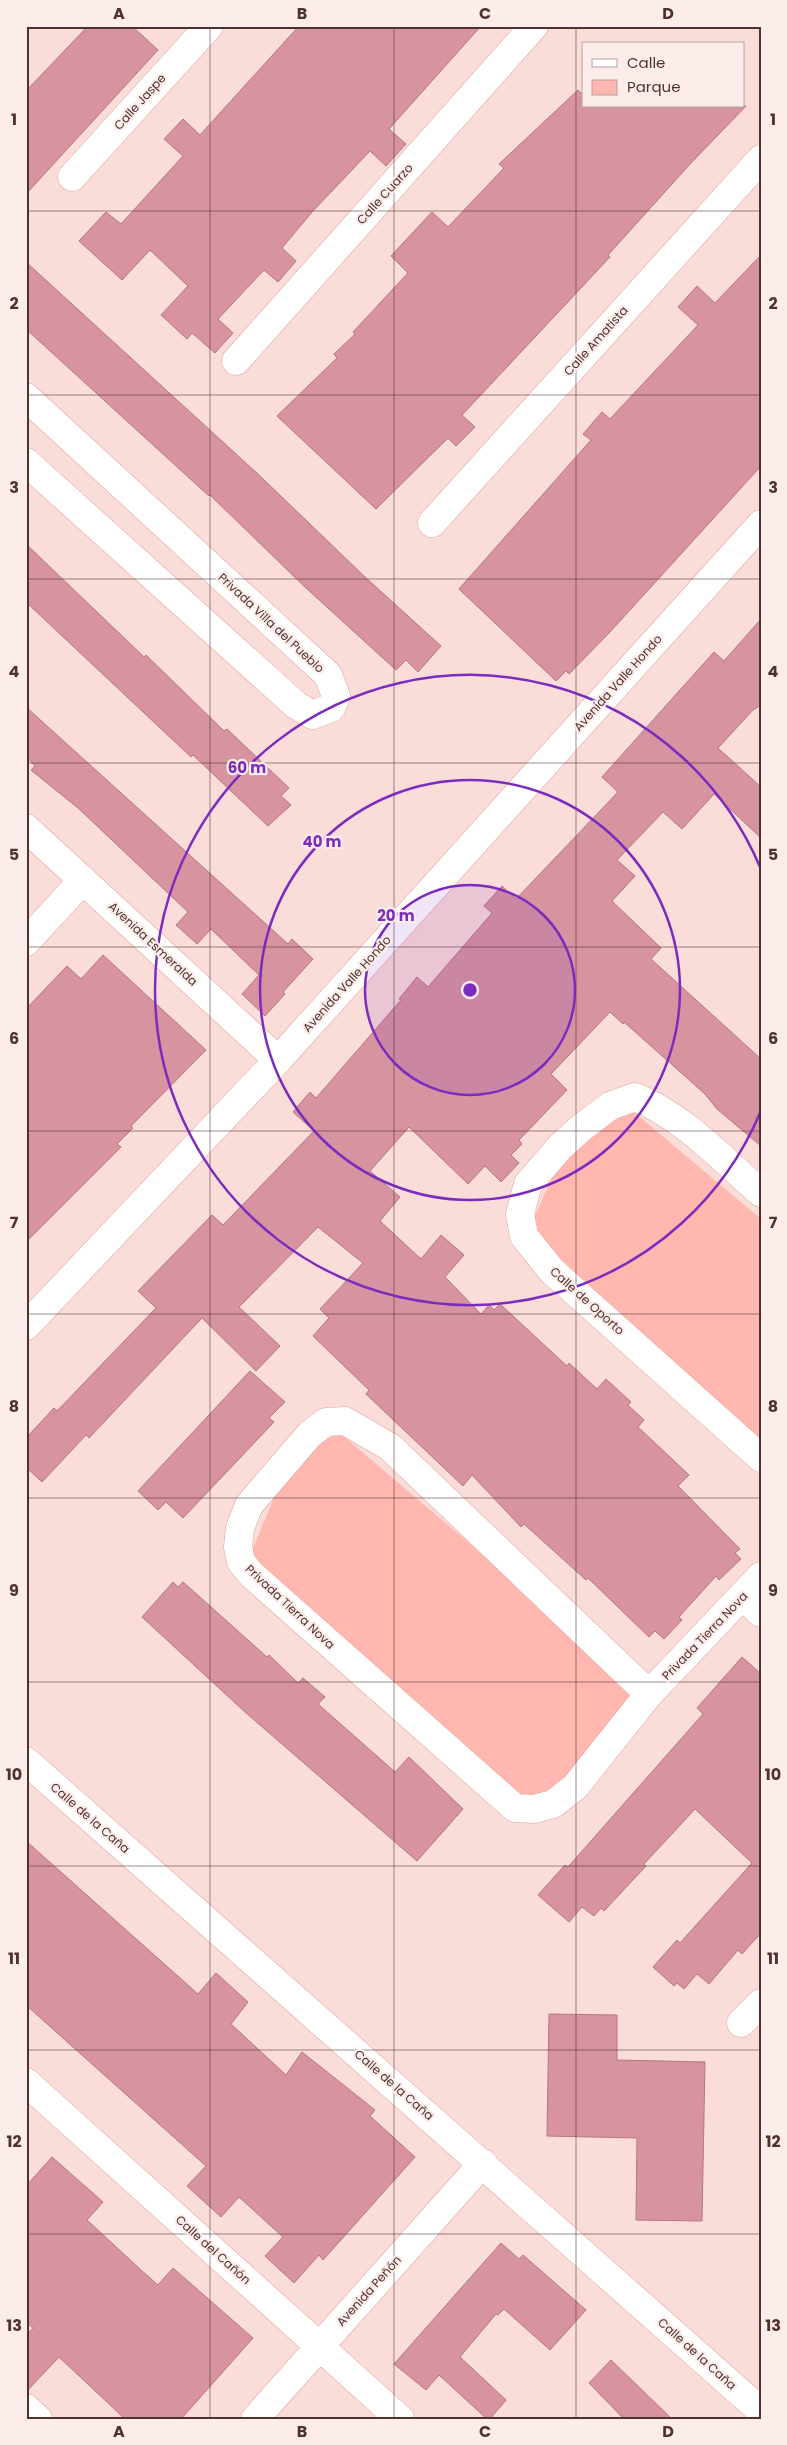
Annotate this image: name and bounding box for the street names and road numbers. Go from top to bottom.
street label: Calle Jaspe [110,70,169,133]
street label: Calle Cuarzo [353,159,417,228]
street label: Calle Amatista [560,302,632,379]
street label: Privada Villa del Pueblo [215,569,328,677]
street label: Avenida Valle Hondo [570,630,666,735]
street label: Avenida Esmeralda [105,898,202,990]
street label: Avenida Valle Hondo [299,931,395,1036]
street label: Calle de Oporto [547,1263,628,1339]
street label: Privada Tierra Nova [242,1561,339,1653]
street label: Privada Tierra Nova [658,1588,751,1684]
street label: Calle de la Caña [47,1778,134,1857]
street label: Calle de la Caña [351,2045,438,2124]
street label: Calle del Cañón [172,2211,255,2288]
street label: Avenida Peñón [332,2252,405,2330]
street label: Calle de la Caña [654,2314,740,2393]

